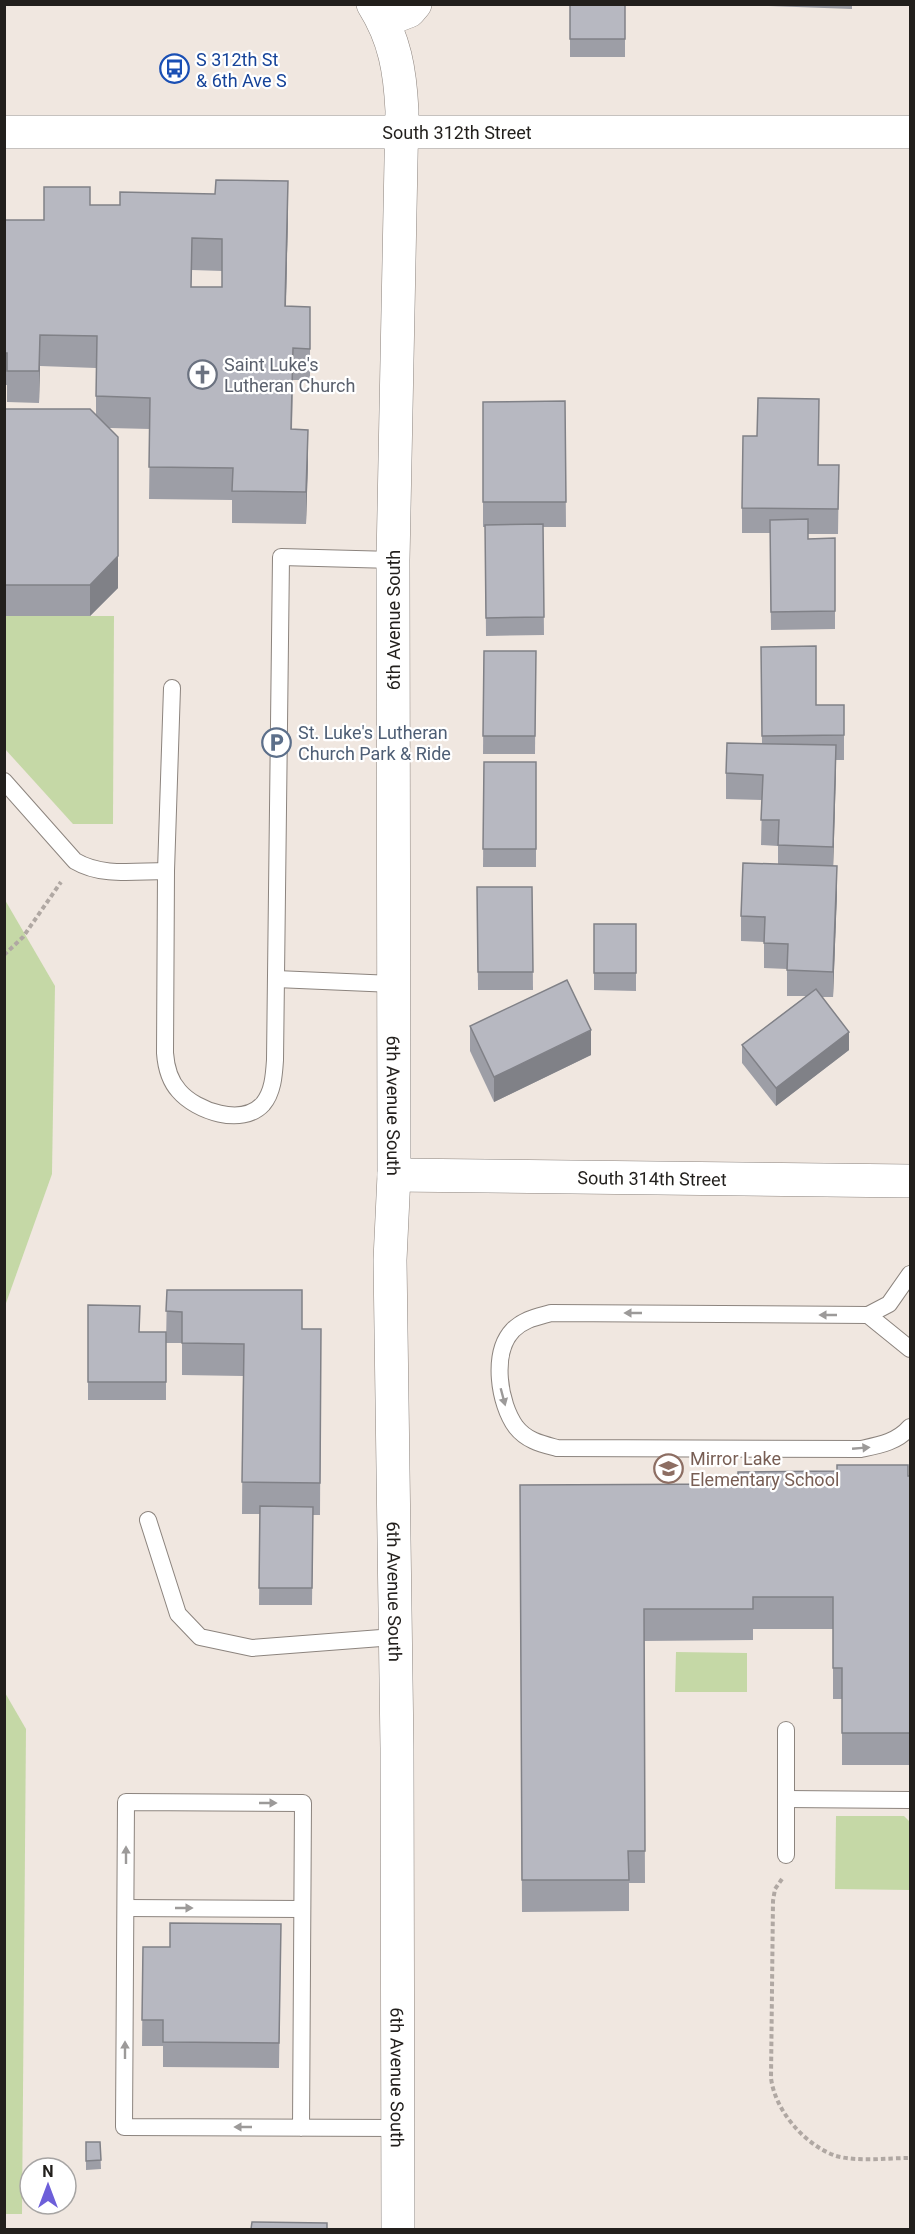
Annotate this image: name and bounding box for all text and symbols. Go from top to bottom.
place label: S 312th St & 6th Ave S [196,49,287,91]
bus stop icon: S 312th St & 6th Ave S [159,53,191,85]
street label: South 312th Street [382,122,532,143]
place label: Saint Luke's Lutheran Church [224,354,355,396]
church icon: Saint Luke's Lutheran Church [187,358,219,390]
street label: 6th Avenue South [383,550,404,690]
place label: St. Luke's Lutheran Church Park & Ride [298,722,451,764]
parking icon: St. Luke's Lutheran Church Park & Ride [261,726,293,758]
street label: 6th Avenue South [383,1035,405,1176]
street label: South 314th Street [577,1167,727,1189]
one-way arrow [624,1308,643,1318]
one-way arrow [819,1310,838,1320]
one-way arrow [499,1388,509,1407]
one-way arrow [852,1443,871,1453]
place label: Mirror Lake Elementary School [690,1448,839,1490]
school or university icon: Mirror Lake Elementary School [653,1452,685,1484]
street label: 6th Avenue South [383,1521,406,1662]
one-way arrow [258,1798,277,1808]
one-way arrow [121,1846,131,1865]
one-way arrow [175,1903,194,1913]
street label: 6th Avenue South [387,2007,408,2148]
one-way arrow [120,2041,130,2060]
one-way arrow [233,2122,252,2132]
north arrow [18,2156,78,2216]
text: N [42,2162,54,2181]

